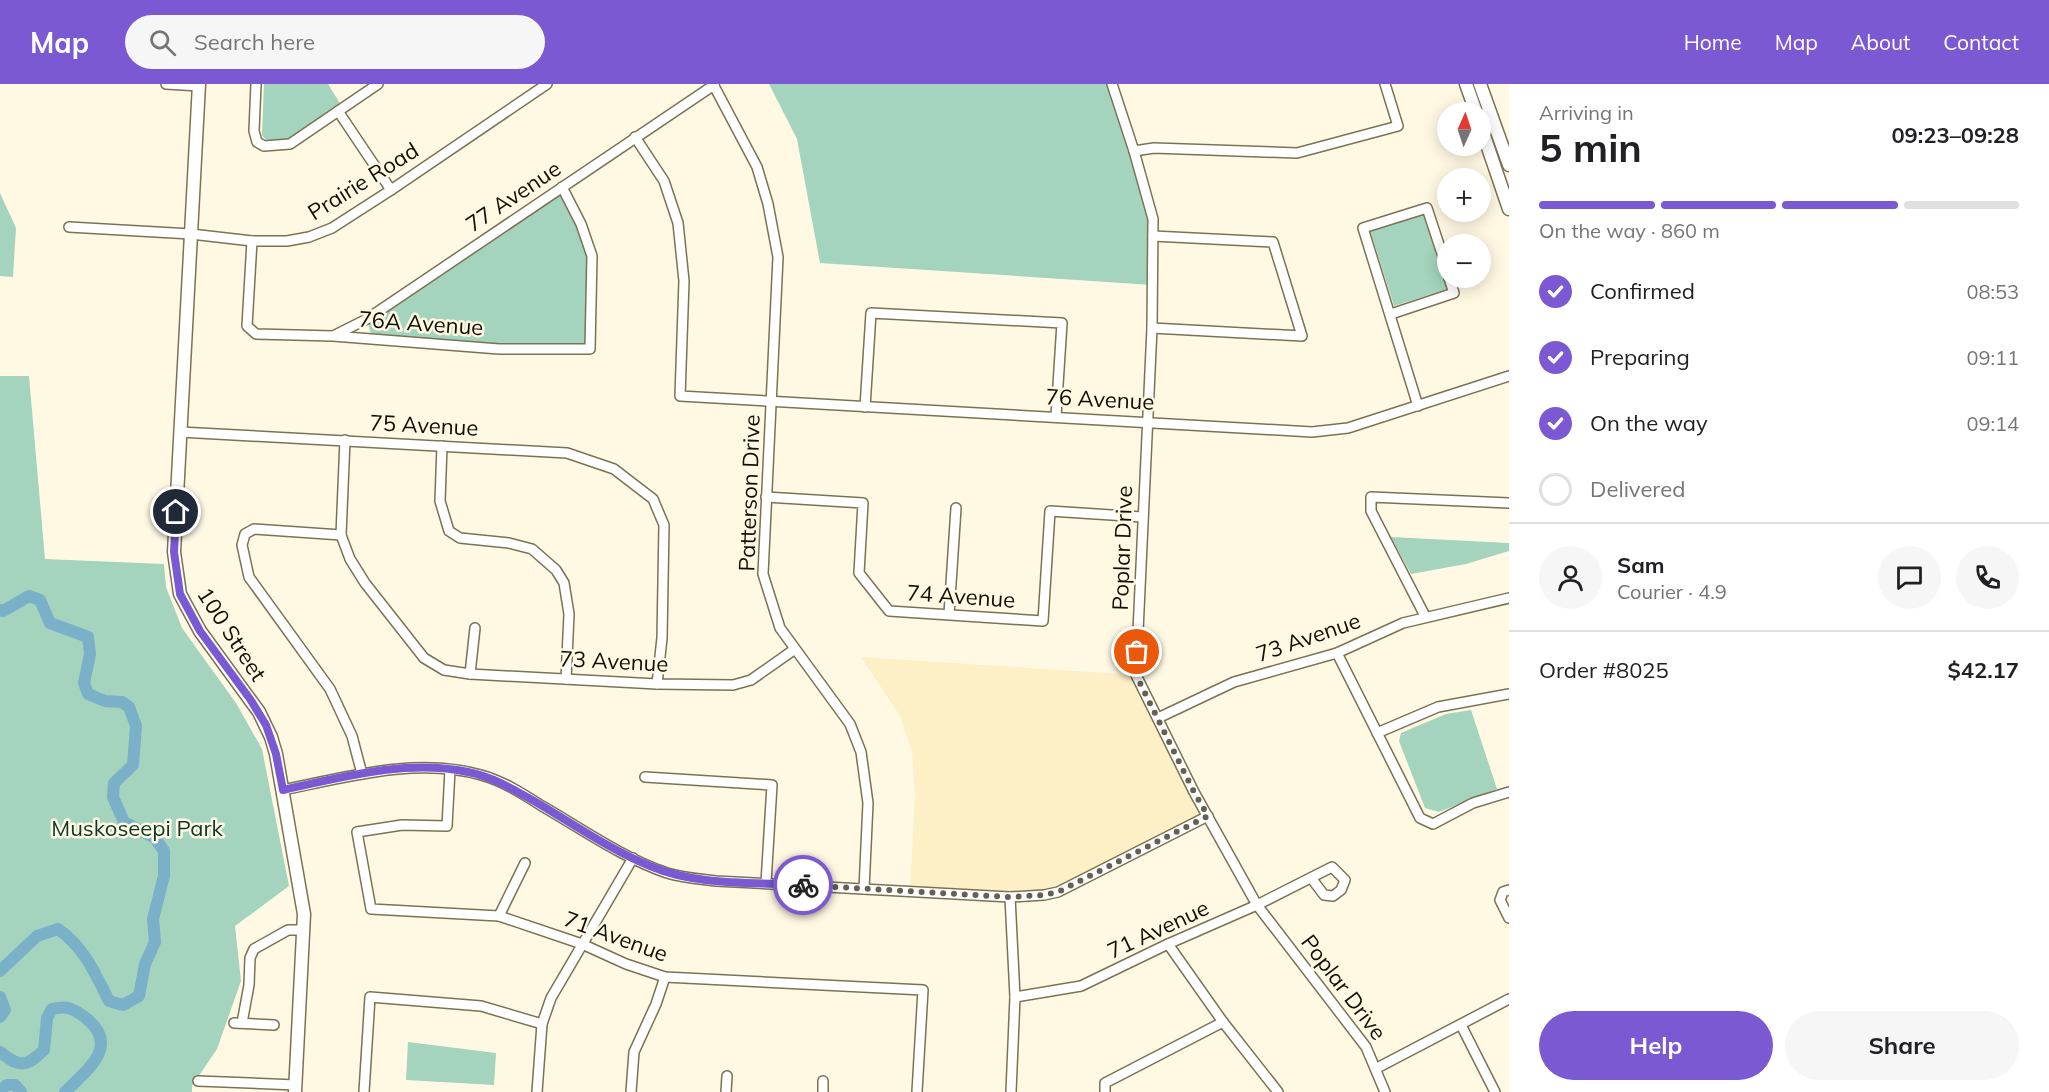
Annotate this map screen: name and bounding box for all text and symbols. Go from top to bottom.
search box [125,15,545,69]
text: Map [30,25,89,60]
icon: search [146,26,179,59]
text: Search here [194,28,315,56]
text: Home [1684,29,1742,55]
text: Map [1775,29,1818,55]
text: About [1851,29,1910,55]
text: Contact [1943,29,2019,55]
text: Arriving in [1539,100,1634,125]
north arrow [1437,102,1491,156]
map controls [1437,102,1491,288]
text: 09:23–09:28 [1891,121,2019,149]
text: 5 min [1539,123,1642,172]
street label: Prairie Road [302,136,424,226]
street label: 77 Avenue [460,154,566,238]
button: + [1437,168,1491,222]
text: On the way · 860 m [1539,218,1720,243]
button: − [1437,234,1491,288]
icon: check [1539,275,1572,308]
text: Confirmed [1590,277,1695,305]
text: 08:53 [1966,279,2019,304]
street label: 76A Avenue [358,305,484,341]
icon: check [1539,341,1572,374]
text: Preparing [1590,343,1690,371]
text: 09:11 [1966,345,2019,370]
street label: 76 Avenue [1045,382,1155,416]
icon: check [1539,407,1572,440]
street label: 75 Avenue [369,408,479,442]
text: On the way [1590,409,1708,437]
text: 09:14 [1966,411,2019,436]
street label: Patterson Drive [732,414,766,572]
text: Delivered [1590,475,1685,503]
street label: Poplar Drive [1106,485,1138,611]
pin [150,486,201,537]
icon: home [159,495,192,528]
button: person [1539,546,1602,609]
button: chat [1878,546,1941,609]
button: phone [1956,546,2019,609]
text: Sam [1617,551,1665,579]
street label: 74 Avenue [906,578,1016,614]
text: Courier · 4.9 [1617,579,1727,604]
street label: 100 Street [191,582,273,686]
street label: 73 Avenue [1252,606,1364,668]
pin [1111,626,1162,677]
icon: bag [1120,635,1153,668]
street label: 73 Avenue [559,644,669,678]
text: Order #8025 [1539,656,1669,684]
text: $42.17 [1948,656,2019,684]
park label: Muskoseepi Park [51,814,223,842]
courier [773,855,833,915]
icon: bike [787,869,820,902]
street label: 71 Avenue [1103,893,1213,965]
street label: 71 Avenue [560,904,672,968]
street label: Poplar Drive [1295,929,1393,1045]
button: Help [1539,1011,1773,1080]
button: Share [1785,1011,2019,1080]

